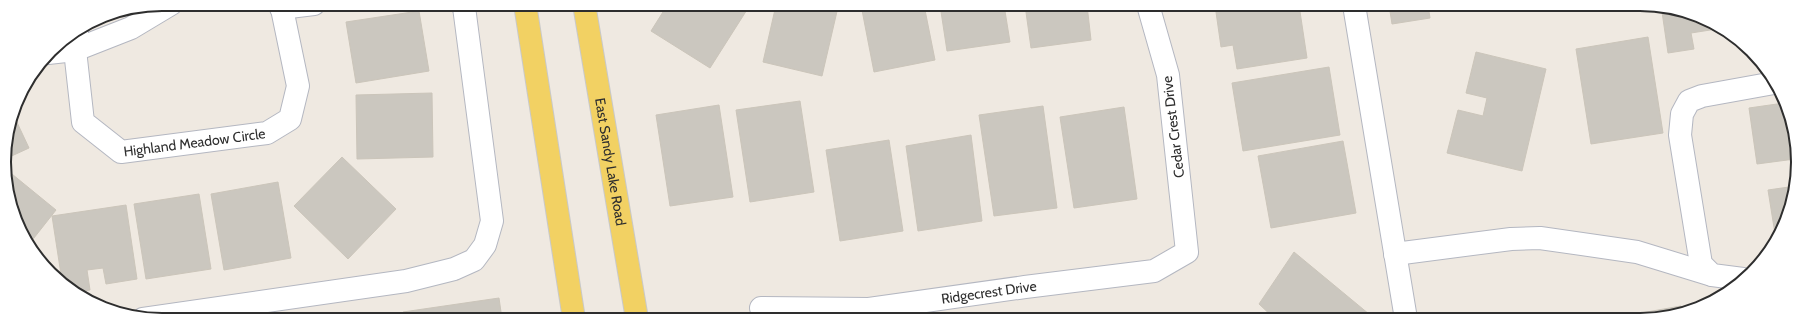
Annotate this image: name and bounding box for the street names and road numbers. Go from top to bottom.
street label: Cedar Crest Drive [1158,75,1188,179]
street label: East Sandy Lake Road [591,96,630,227]
street label: Highland Meadow Circle [122,124,266,161]
street label: Ridgecrest Drive [940,277,1038,308]

